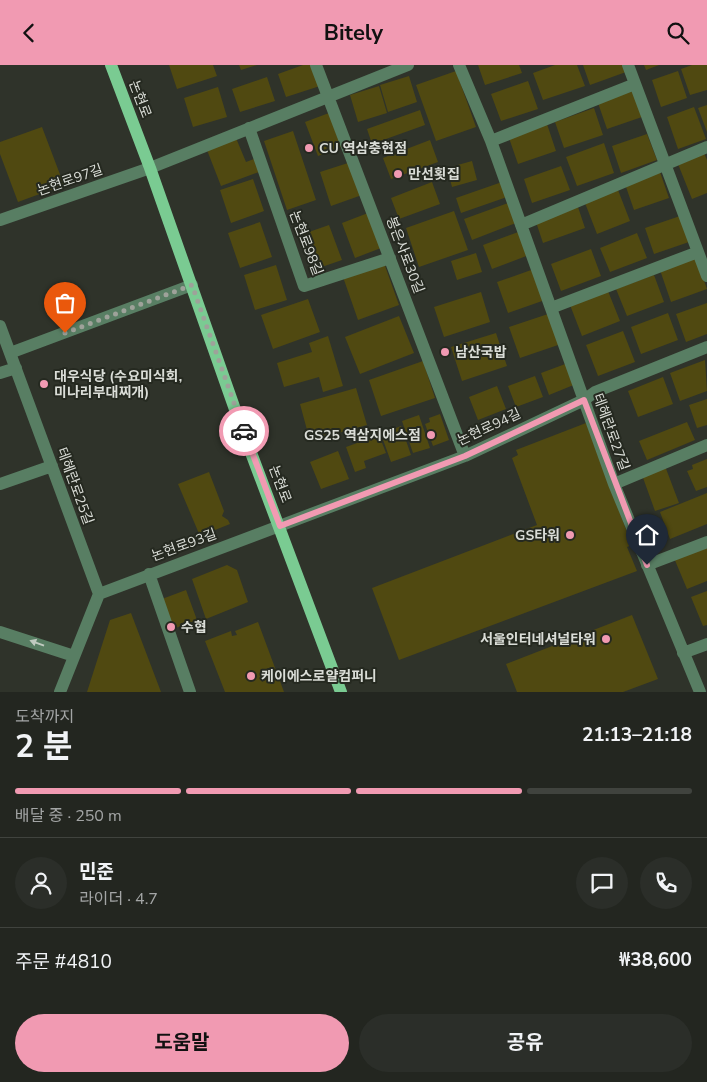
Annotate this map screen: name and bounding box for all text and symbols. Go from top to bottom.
text: Bitely [324,18,383,48]
icon: back [15,19,43,47]
icon: search [664,19,692,47]
street label: 논현로 [124,78,156,121]
place label: CU 역삼충현점 [319,139,407,158]
marker: CU 역삼충현점 [303,142,315,154]
street label: 논현로97길 [35,160,105,200]
place label: 만선횟집 [408,165,460,184]
marker: 만선횟집 [392,168,404,180]
street label: 논현로98길 [285,208,327,278]
street label: 봉은사로30길 [382,214,428,296]
pin [44,282,86,333]
icon: bag [51,289,79,317]
place label: 남산국밥 [455,343,507,362]
marker: 남산국밥 [439,346,451,358]
place label: 대우식당 (수요미식회, 미나리부대찌개) [54,367,182,402]
marker: 대우식당 (수요미식회, 미나리부대찌개) [38,378,50,390]
street label: 테헤란로27길 [588,391,634,473]
street label: 논현로94길 [454,404,524,450]
courier [219,406,269,456]
icon: car [230,417,258,445]
place label: GS25 역삼지에스점 [304,426,421,445]
marker: GS25 역삼지에스점 [425,429,437,441]
street label: 테헤란로25길 [52,445,98,527]
street label: 논현로 [264,463,296,506]
pin [626,514,668,565]
icon: home [633,521,661,549]
street label: 논현로93길 [149,524,219,566]
place label: GS타워 [515,526,560,545]
marker: GS타워 [564,529,576,541]
place label: 수협 [181,618,207,637]
marker: 수협 [165,621,177,633]
place label: 서울인터네셔널타워 [480,630,596,649]
marker: 서울인터네셔널타워 [600,633,612,645]
one-way arrow [29,639,44,647]
place label: 케이에스로얄컴퍼니 [261,667,377,686]
marker: 케이에스로얄컴퍼니 [245,670,257,682]
text: 도착까지 [15,706,74,728]
text: 21:13–21:18 [582,722,692,748]
text: 2 분 [15,725,72,768]
text: 배달 중 · 250 m [15,805,122,827]
button: person [15,857,67,909]
button: chat [576,857,628,909]
button: phone [640,857,692,909]
text: 민준 [79,859,114,885]
text: 라이더 · 4.7 [79,888,158,910]
text: ₩38,600 [619,947,692,973]
text: 주문 #4810 [15,949,112,975]
button: 도움말 [15,1014,349,1072]
button: 공유 [359,1014,692,1072]

